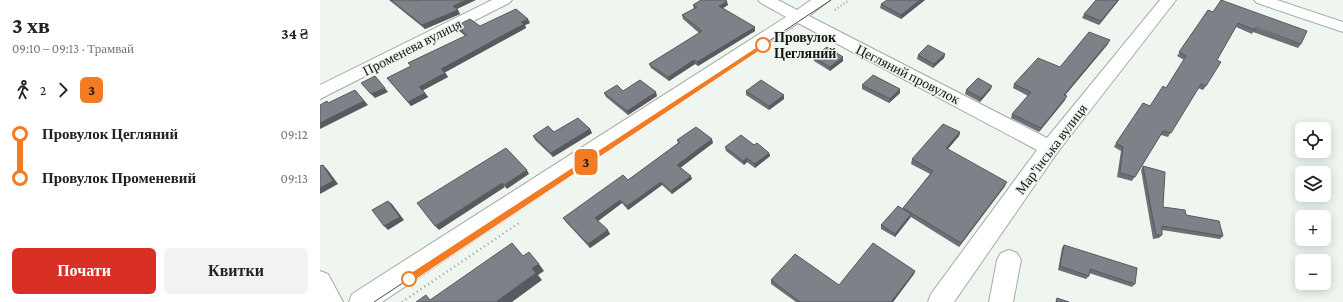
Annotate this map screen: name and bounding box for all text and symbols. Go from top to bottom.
text: 3 хв [12,13,50,38]
street label: Променева вулиця [360,15,465,79]
text: 34 ₴ [281,26,308,42]
place label: Провулок Цегляний [774,29,837,61]
marker: Провулок Цегляний [755,37,771,53]
text: 09:10 – 09:13 · Трамвай [12,41,134,56]
street label: Цегляний провулок [853,41,963,107]
icon: walk [12,79,34,101]
icon: forward [52,79,74,101]
text: 3 [88,82,95,98]
text: 2 [40,83,46,98]
street label: Мар'їнська вулиця [1012,100,1091,197]
map controls [1295,122,1331,290]
button: locate [1295,122,1331,158]
text: Провулок Цегляний [42,126,178,142]
text: 09:12 [281,127,308,142]
line badge: 3 [573,149,599,175]
text: 3 [583,154,589,170]
button: layers [1295,166,1331,202]
text: Провулок Променевий [42,170,196,186]
text: 09:13 [281,171,308,186]
button: + [1295,210,1331,246]
button: Почати [12,248,156,294]
button: Квитки [164,248,308,294]
button: − [1295,254,1331,290]
unlabelled marker [401,271,417,287]

